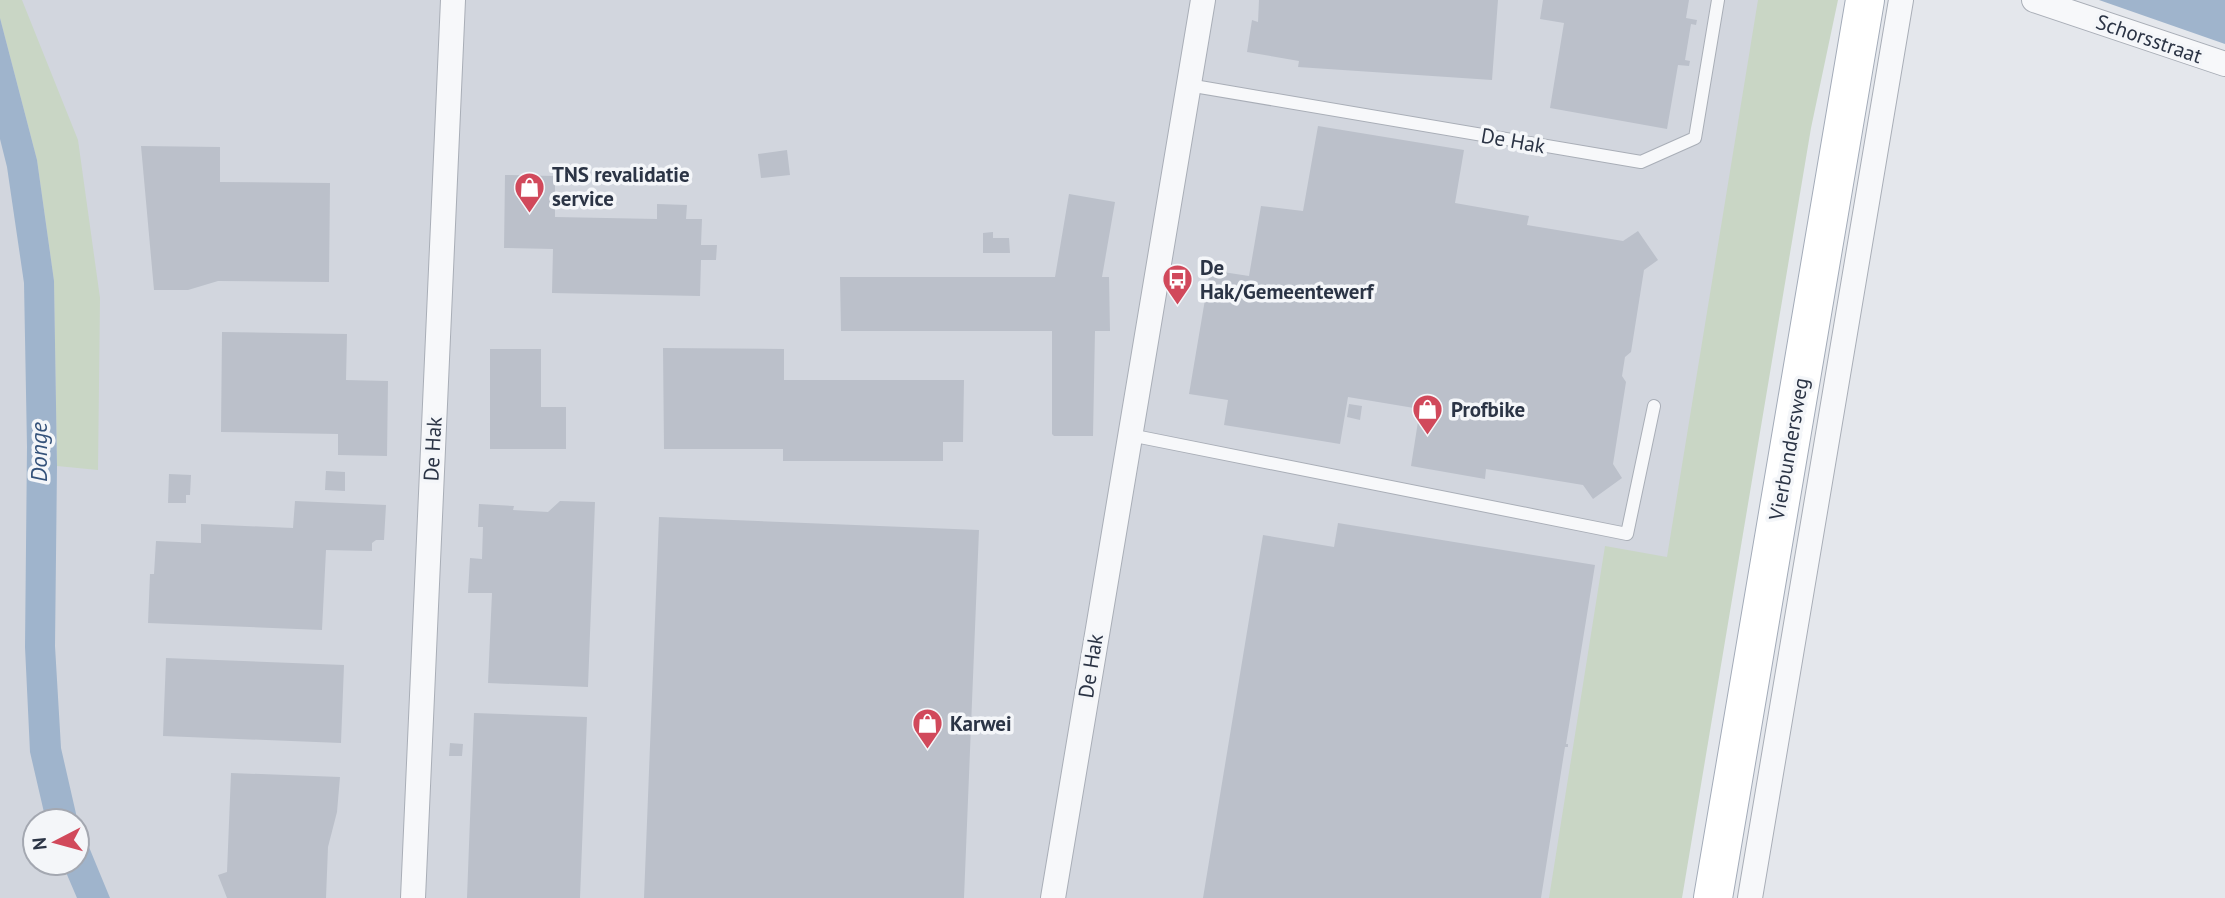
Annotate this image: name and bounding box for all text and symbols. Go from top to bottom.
street label: Schorsstraat [2093,8,2206,69]
street label: De Hak [1479,122,1547,159]
place label: TNS revalidatie service [552,161,690,212]
shop icon: TNS revalidatie service [512,170,546,214]
place label: De Hak/Gemeentewerf [1200,254,1375,305]
bus stop icon: De Hak/Gemeentewerf [1160,263,1194,307]
street label: Vierbundersweg [1763,375,1814,523]
shop icon: Profbike [1411,393,1445,437]
place label: Profbike [1451,396,1525,423]
street label: De Hak [417,416,448,482]
water label: Donge [24,422,53,482]
street label: De Hak [1072,632,1109,700]
shop icon: Karwei [910,707,944,751]
place label: Karwei [950,710,1012,737]
north arrow [21,807,91,877]
text: N [27,836,52,851]

